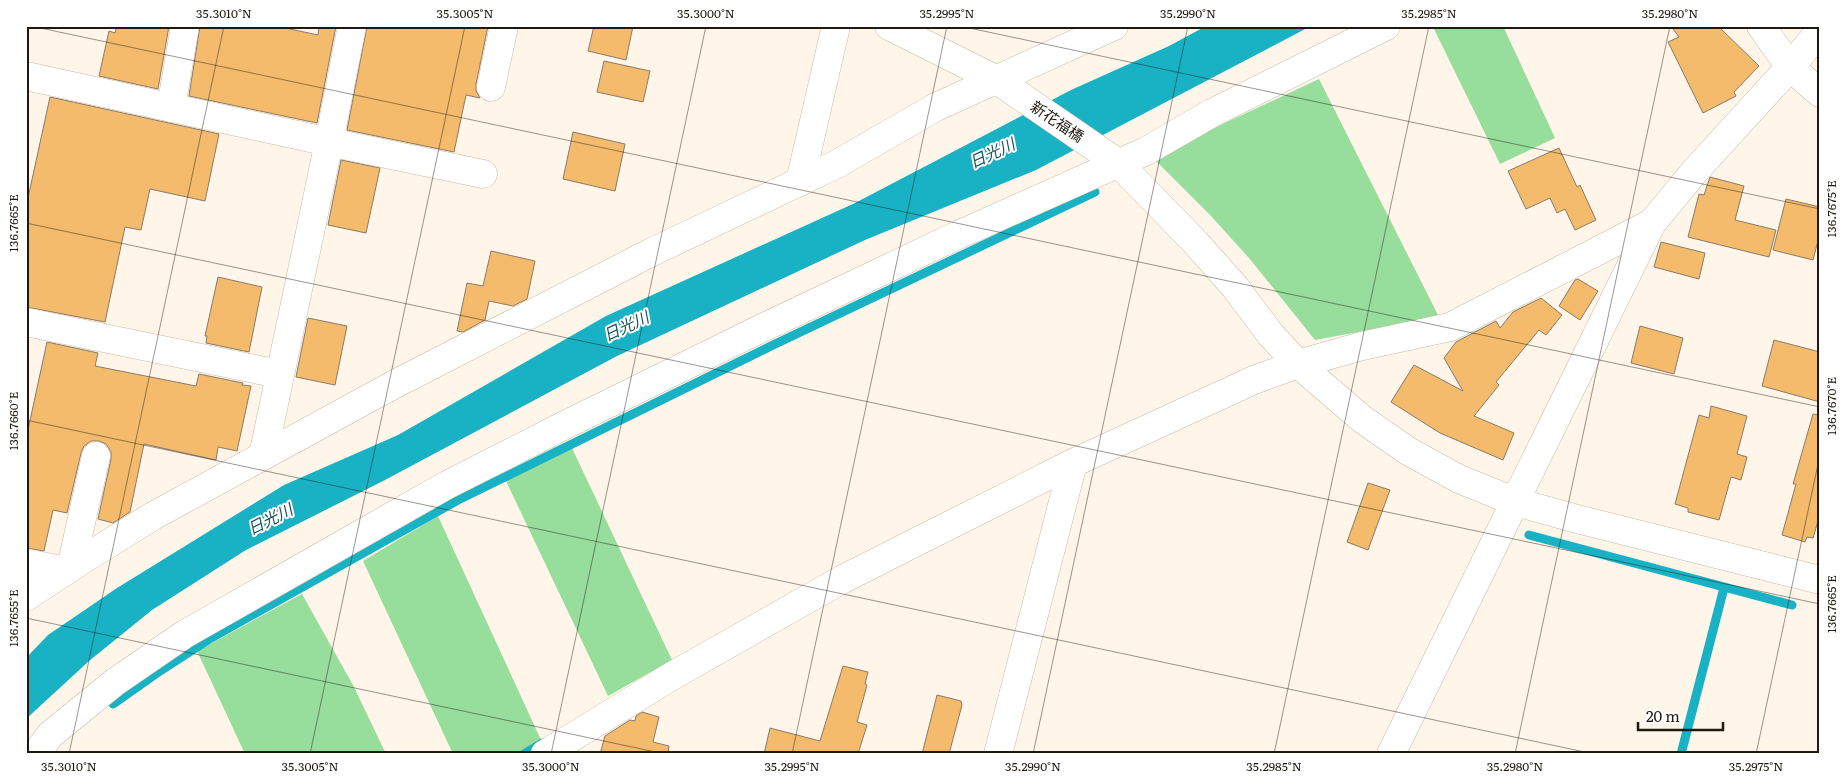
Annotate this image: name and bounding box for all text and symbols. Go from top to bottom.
text: 35.3010°N [196,4,252,22]
text: 35.3005°N [437,4,493,22]
text: 35.3000°N [677,4,735,22]
text: 35.2995°N [919,4,975,22]
text: 35.2990°N [1160,4,1216,22]
text: 35.2985°N [1401,4,1457,22]
text: 35.2980°N [1642,4,1698,22]
street label: 新花福橋 [1027,94,1089,147]
water label: 日光川 [965,130,1020,173]
text: 136.7675°E [1822,180,1840,238]
text: 136.7665°E [4,194,22,252]
water label: 日光川 [599,303,654,346]
text: 136.7670°E [1822,377,1840,435]
text: 136.7660°E [4,391,22,450]
water label: 日光川 [243,496,298,540]
text: 136.7665°E [1822,575,1840,633]
text: 136.7655°E [4,589,22,647]
scale bar [1638,700,1724,732]
text: 20 m [1646,704,1680,727]
text: 35.3010°N [41,757,97,775]
text: 35.3005°N [282,757,338,775]
text: 35.3000°N [522,757,580,775]
text: 35.2995°N [764,757,820,775]
text: 35.2990°N [1005,757,1061,775]
text: 35.2985°N [1246,757,1302,775]
text: 35.2980°N [1487,757,1543,775]
text: 35.2975°N [1729,757,1783,775]

